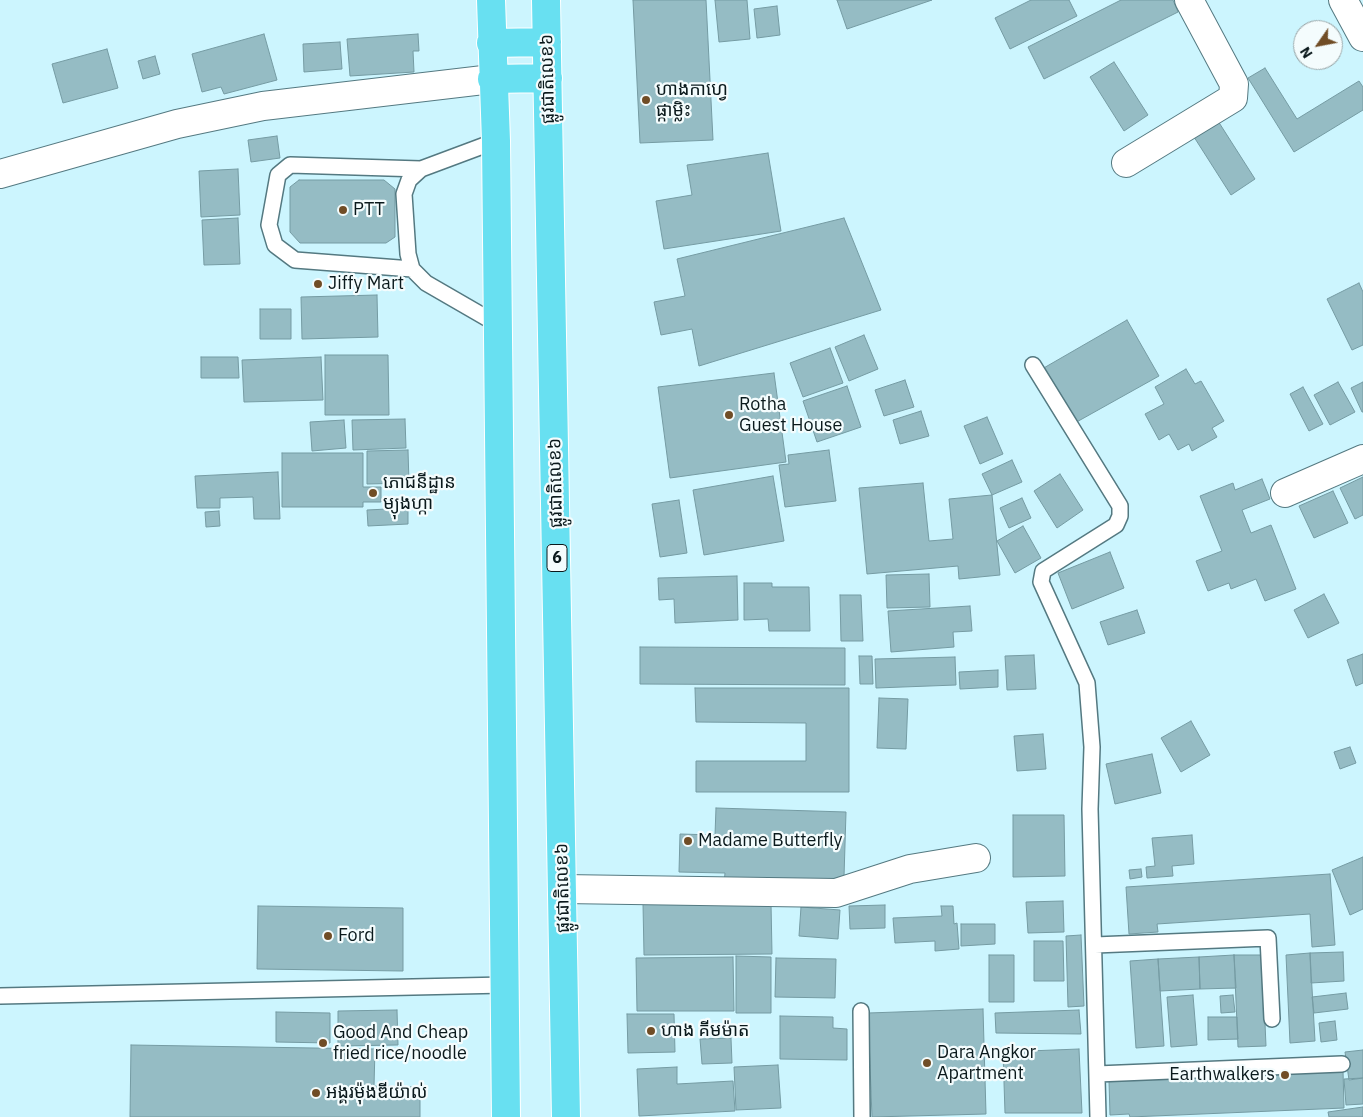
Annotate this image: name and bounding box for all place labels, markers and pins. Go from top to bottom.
place label: ហាងកាហ្វេ ផ្កាម្លិះ [656,79,728,122]
marker: ហាងកាហ្វេ ផ្កាម្លិះ [640,94,652,106]
place label: PTT [353,199,385,221]
marker: PTT [337,204,349,216]
place label: Jiffy Mart [328,273,404,295]
marker: Jiffy Mart [312,278,324,290]
place label: Rotha Guest House [739,394,842,436]
marker: Rotha Guest House [723,409,735,421]
place label: ភោជនីដ្ឋាន ម្យុងហ្កា [383,472,456,514]
marker: ភោជនីដ្ឋាន ម្យុងហ្កា [367,487,379,499]
place label: Madame Butterfly [698,830,843,852]
marker: Madame Butterfly [682,835,694,847]
place label: Ford [338,925,375,947]
marker: Ford [322,930,334,942]
place label: ហាង គីមម៉ាត [661,1020,749,1042]
place label: Good And Cheap fried rice/noodle [333,1022,468,1064]
marker: ហាង គីមម៉ាត [645,1025,657,1037]
marker: Good And Cheap fried rice/noodle [317,1037,329,1049]
place label: Dara Angkor Apartment [937,1042,1036,1084]
marker: Dara Angkor Apartment [921,1057,933,1069]
place label: Earthwalkers [1169,1064,1275,1086]
marker: Earthwalkers [1279,1069,1291,1081]
place label: អង្គរម៉ុងឌីយ៉ាល់ [326,1082,427,1104]
marker: អង្គរម៉ុងឌីយ៉ាល់ [310,1087,322,1099]

